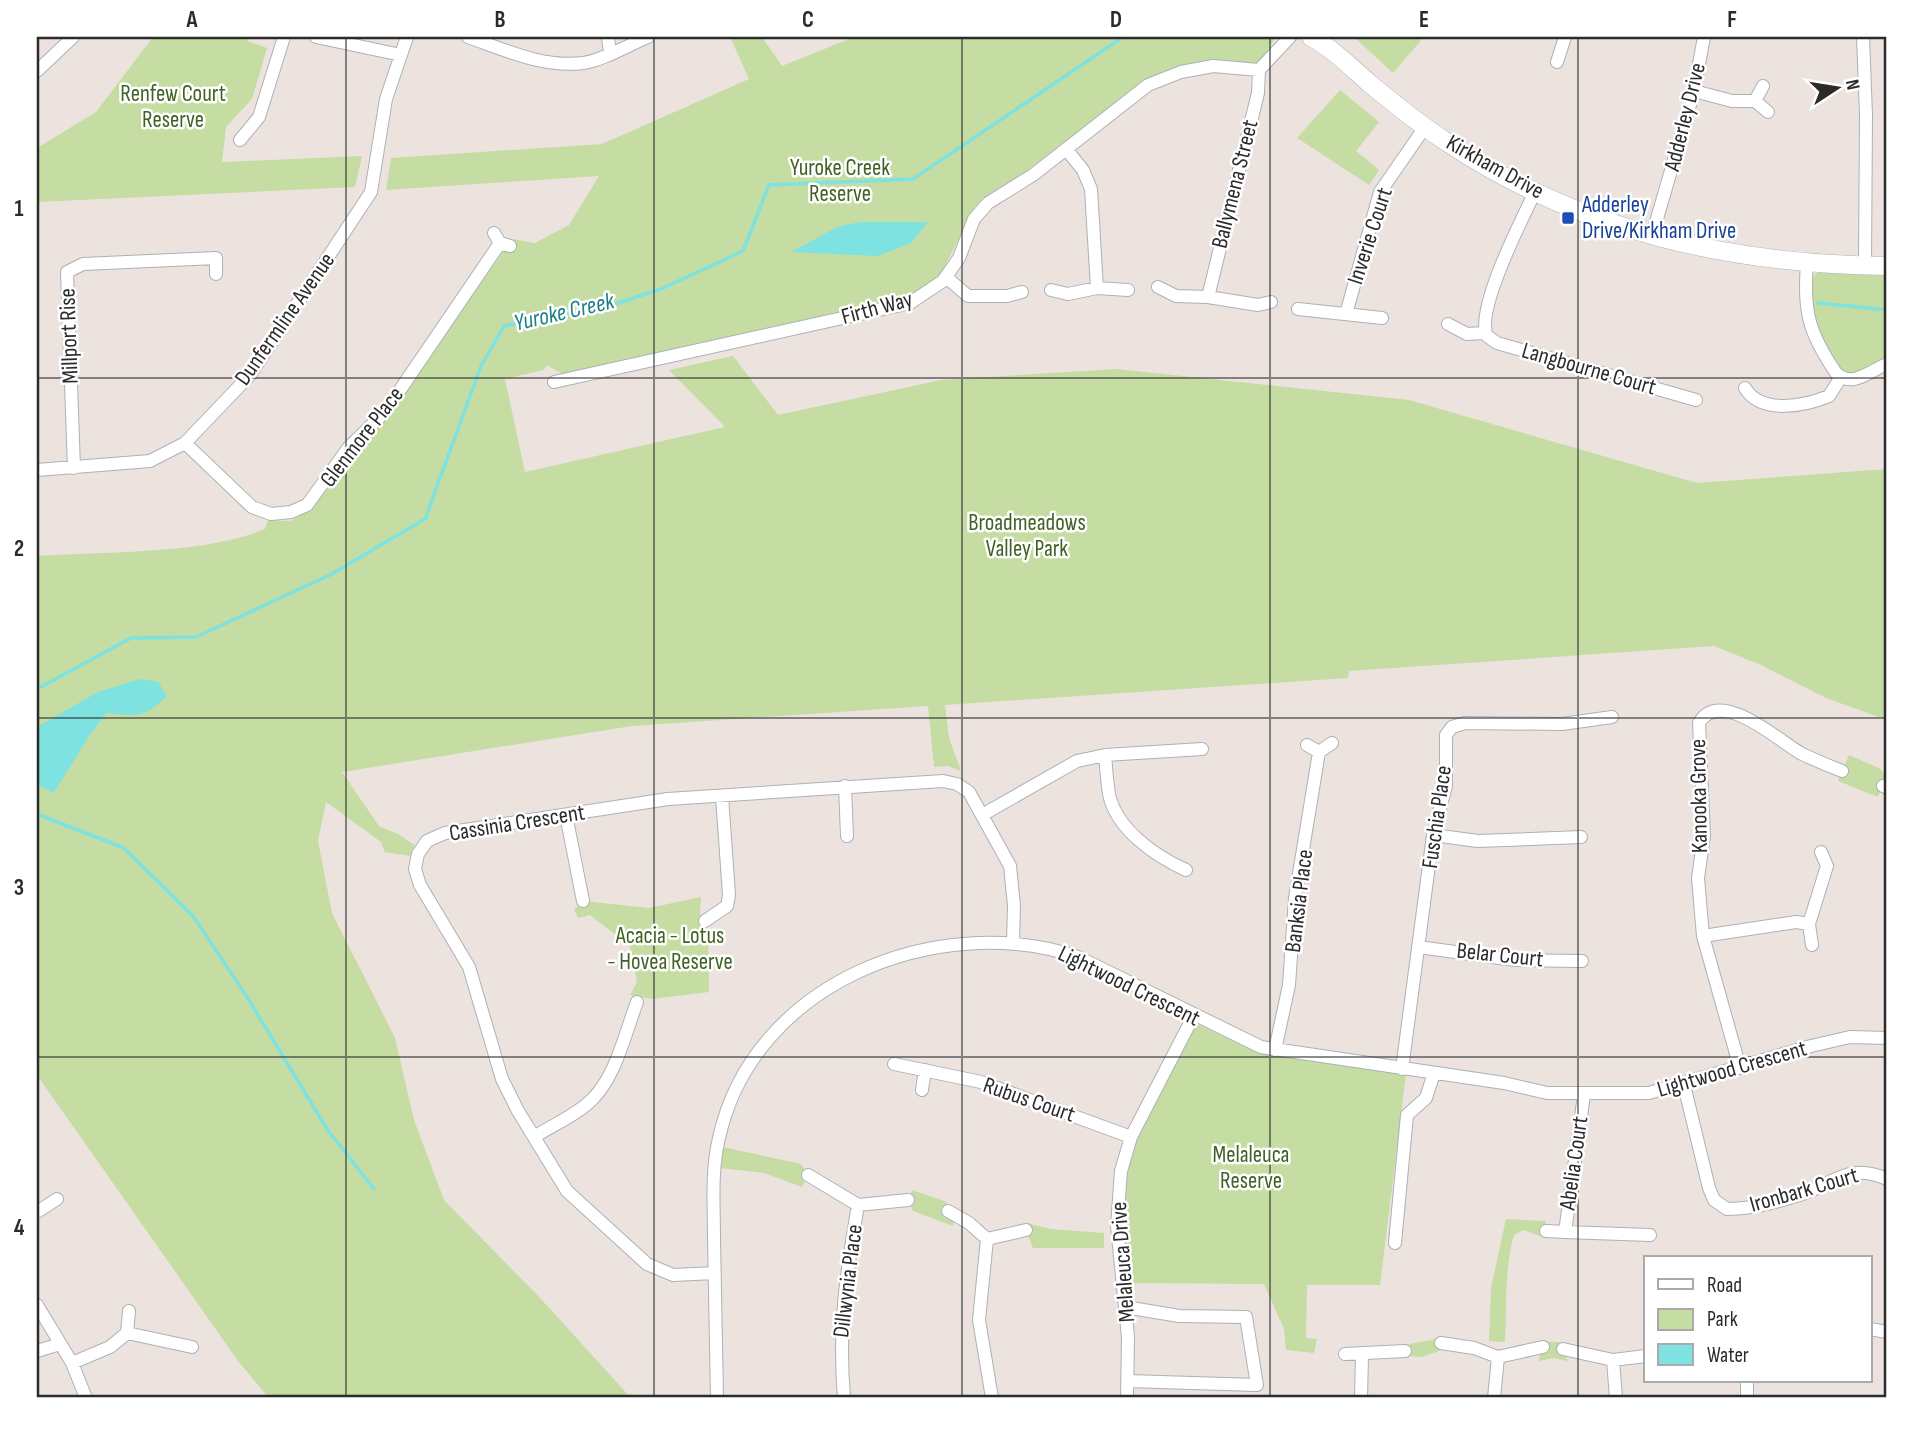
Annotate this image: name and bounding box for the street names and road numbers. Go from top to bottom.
street label: Adderley Drive [1658,60,1712,175]
street label: Ballymena Street [1206,117,1264,251]
street label: Kirkham Drive [1441,129,1549,205]
street label: Inverie Court [1341,184,1399,288]
street label: Dunfermline Avenue [229,247,341,391]
street label: Firth Way [838,285,916,331]
street label: Millport Rise [53,288,85,384]
street label: Langbourne Court [1519,336,1659,402]
street label: Glenmore Place [314,381,410,493]
street label: Kanooka Grove [1684,739,1714,853]
street label: Fuschia Place [1416,764,1458,870]
street label: Cassinia Crescent [447,798,587,848]
street label: Banksia Place [1279,848,1319,954]
street label: Belar Court [1455,937,1545,973]
street label: Lightwood Crescent [1054,940,1204,1032]
street label: Lightwood Crescent [1654,1034,1810,1104]
street label: Rubus Court [979,1071,1079,1129]
street label: Abelia Court [1553,1114,1594,1213]
street label: Ironbark Court [1746,1161,1862,1219]
street label: Melaleuca Drive [1105,1201,1141,1323]
street label: Dillwynia Place [827,1223,869,1339]

